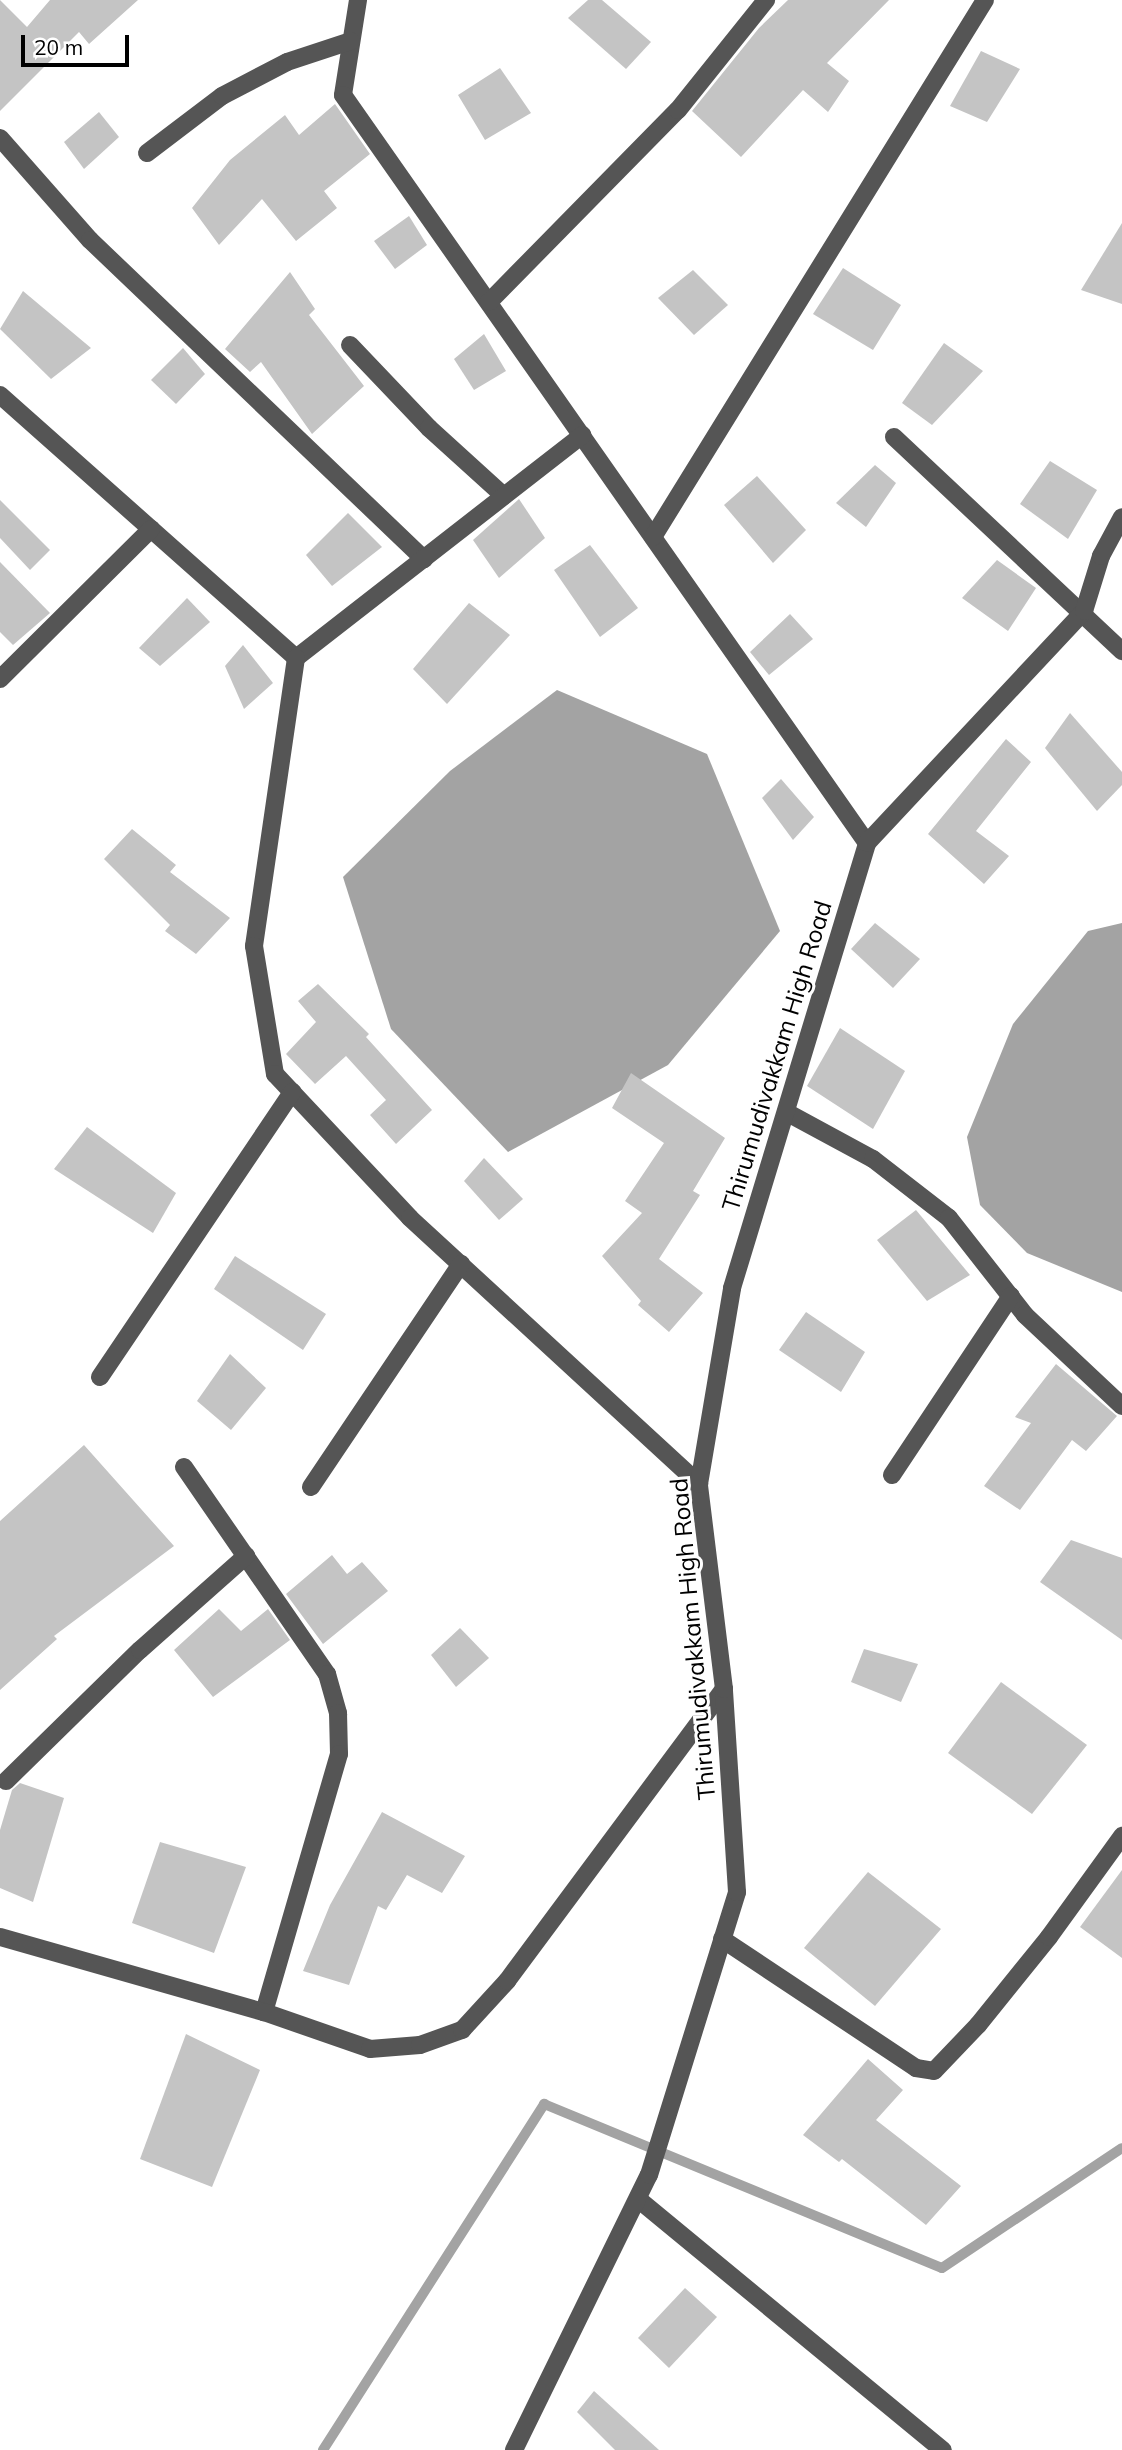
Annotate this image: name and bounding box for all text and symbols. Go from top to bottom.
scale bar [24,21,133,65]
text: 20 m [34,34,83,60]
street label: Thirumudivakkam High Road [716,897,838,1215]
street label: Thirumudivakkam High Road [665,1477,721,1801]

